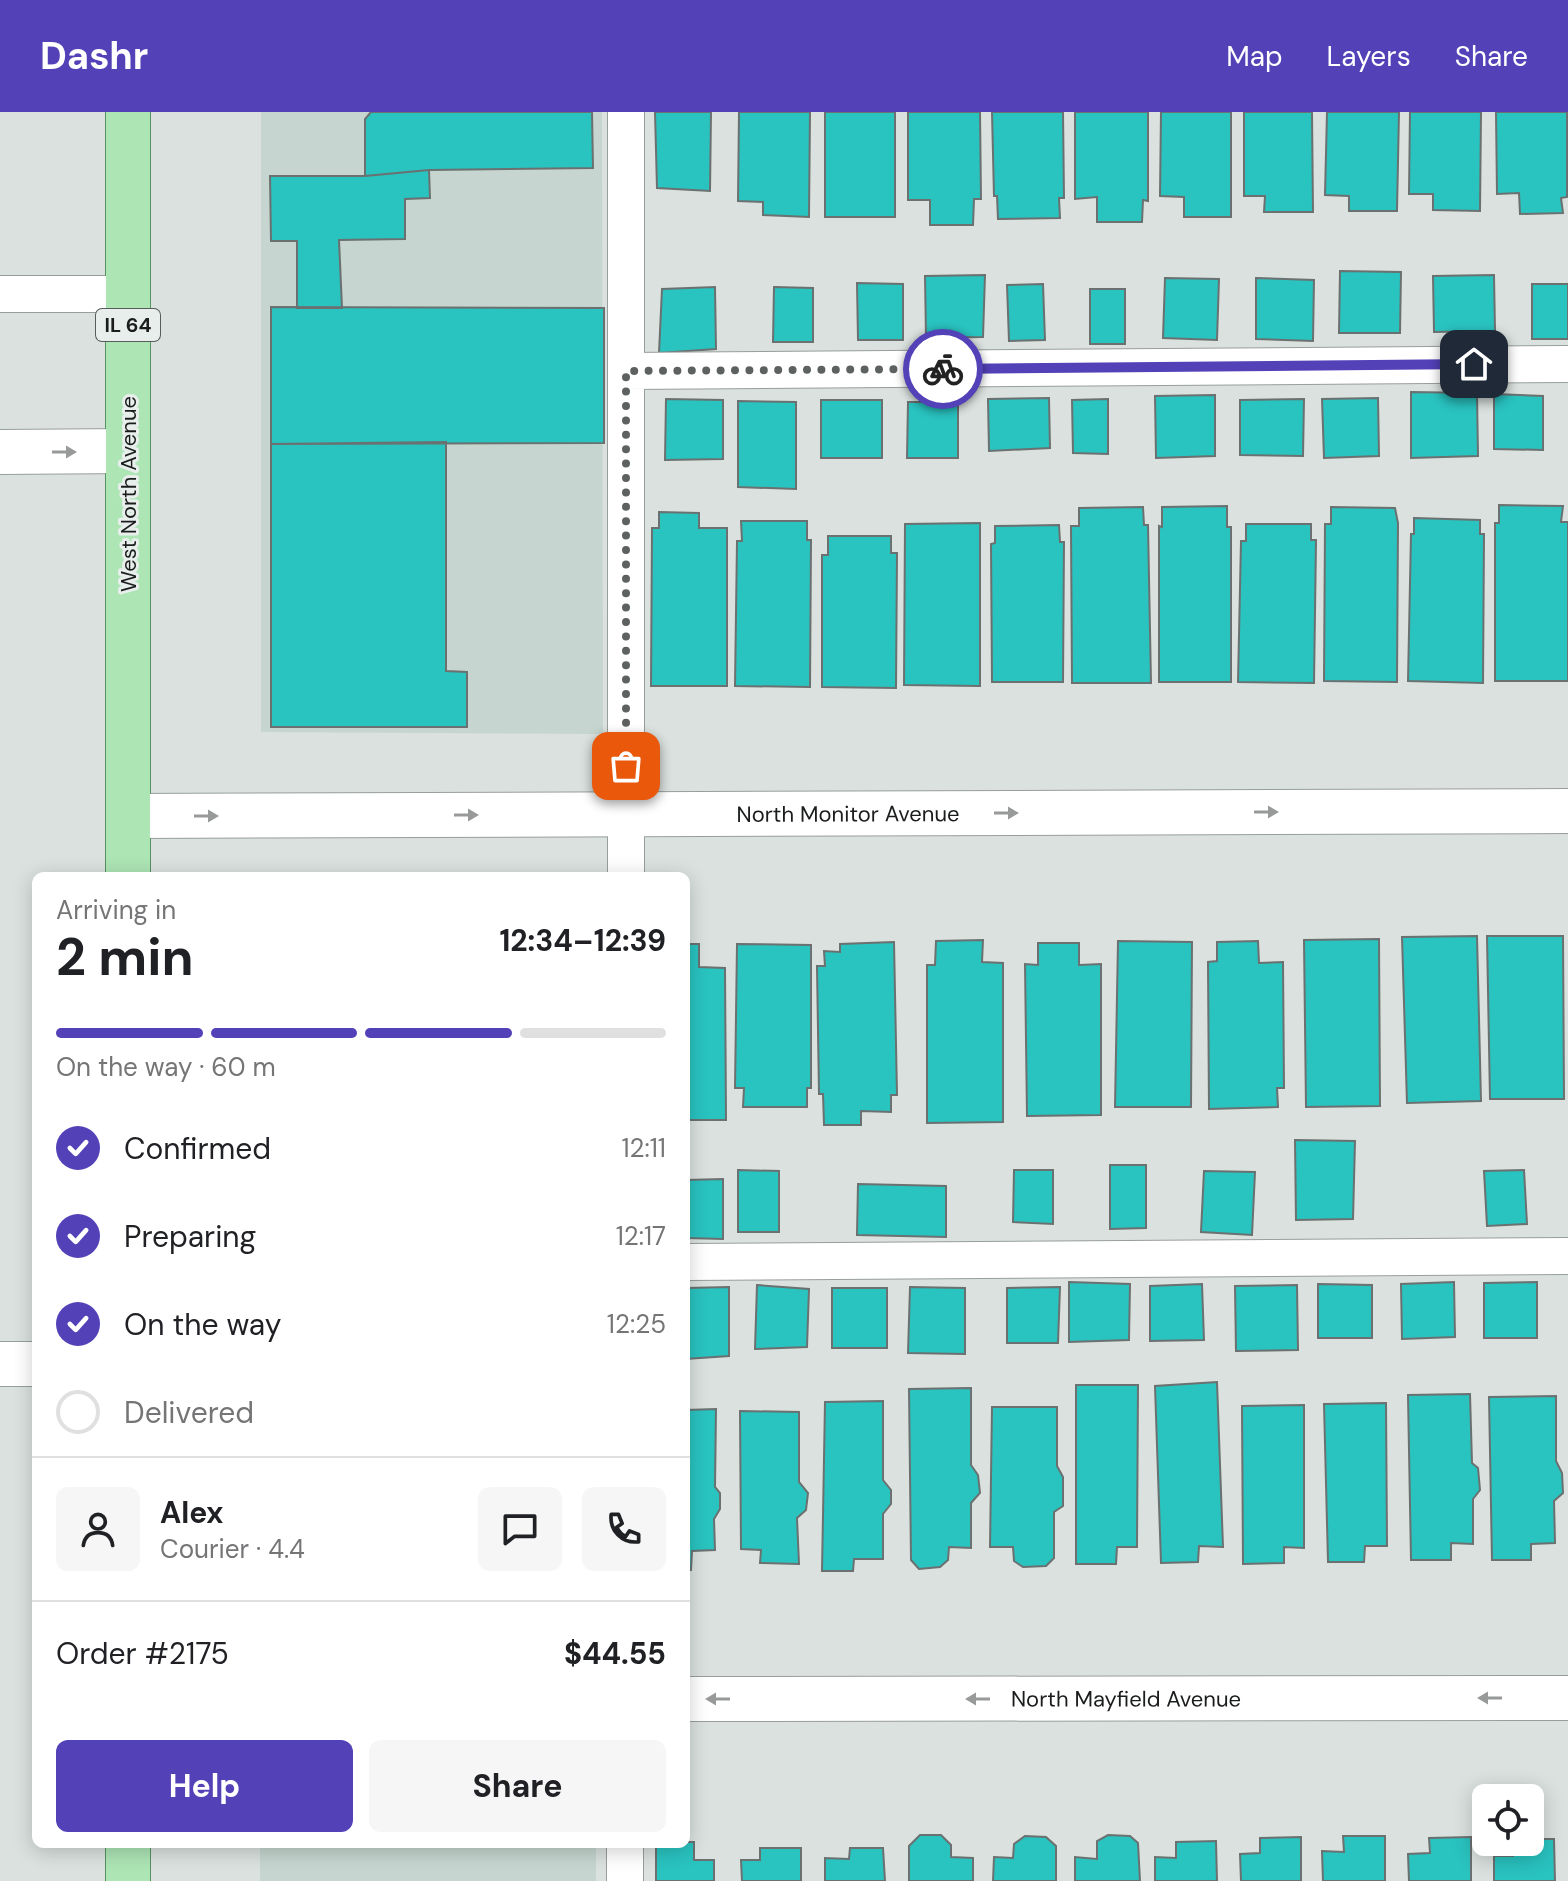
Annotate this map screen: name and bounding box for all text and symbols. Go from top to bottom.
text: Dashr [40,31,148,81]
text: Map [1226,38,1283,75]
text: Layers [1327,38,1411,75]
text: Share [1455,38,1528,75]
road number: IL 64 [96,309,160,341]
courier [903,329,983,409]
pin [1440,330,1508,398]
icon: home [1452,342,1496,386]
icon: bike [921,347,965,391]
street label: West North Avenue [114,396,143,592]
one-way arrow [52,446,77,458]
pin [592,732,660,800]
icon: bag [604,744,648,788]
street label: North Monitor Avenue [736,799,960,829]
one-way arrow [1254,806,1279,818]
one-way arrow [994,807,1019,819]
one-way arrow [454,809,479,821]
one-way arrow [194,810,219,822]
text: Arriving in [56,893,176,927]
text: 12:34–12:39 [499,921,666,960]
text: 2 min [56,923,194,991]
text: On the way · 60 m [56,1050,276,1084]
icon: check [56,1126,100,1170]
text: Confirmed [124,1129,271,1168]
text: 12:11 [621,1131,666,1165]
icon: check [56,1214,100,1258]
text: Preparing [124,1217,256,1256]
text: 12:17 [616,1219,666,1253]
icon: check [56,1302,100,1346]
text: On the way [124,1305,281,1344]
text: 12:25 [607,1307,666,1341]
text: Delivered [124,1393,254,1432]
button: person [56,1487,140,1571]
button: chat [478,1487,562,1571]
button: phone [582,1487,666,1571]
text: Alex [160,1493,223,1532]
text: Courier · 4.4 [160,1532,305,1566]
text: Order #2175 [56,1634,229,1673]
text: $44.55 [564,1634,666,1673]
street label: North Mayfield Avenue [1011,1684,1241,1714]
one-way arrow [1477,1692,1502,1704]
one-way arrow [705,1693,730,1705]
one-way arrow [965,1693,990,1705]
button: Help [56,1740,353,1832]
button: Share [369,1740,666,1832]
map controls [1472,1784,1544,1856]
button: locate [1472,1784,1544,1856]

